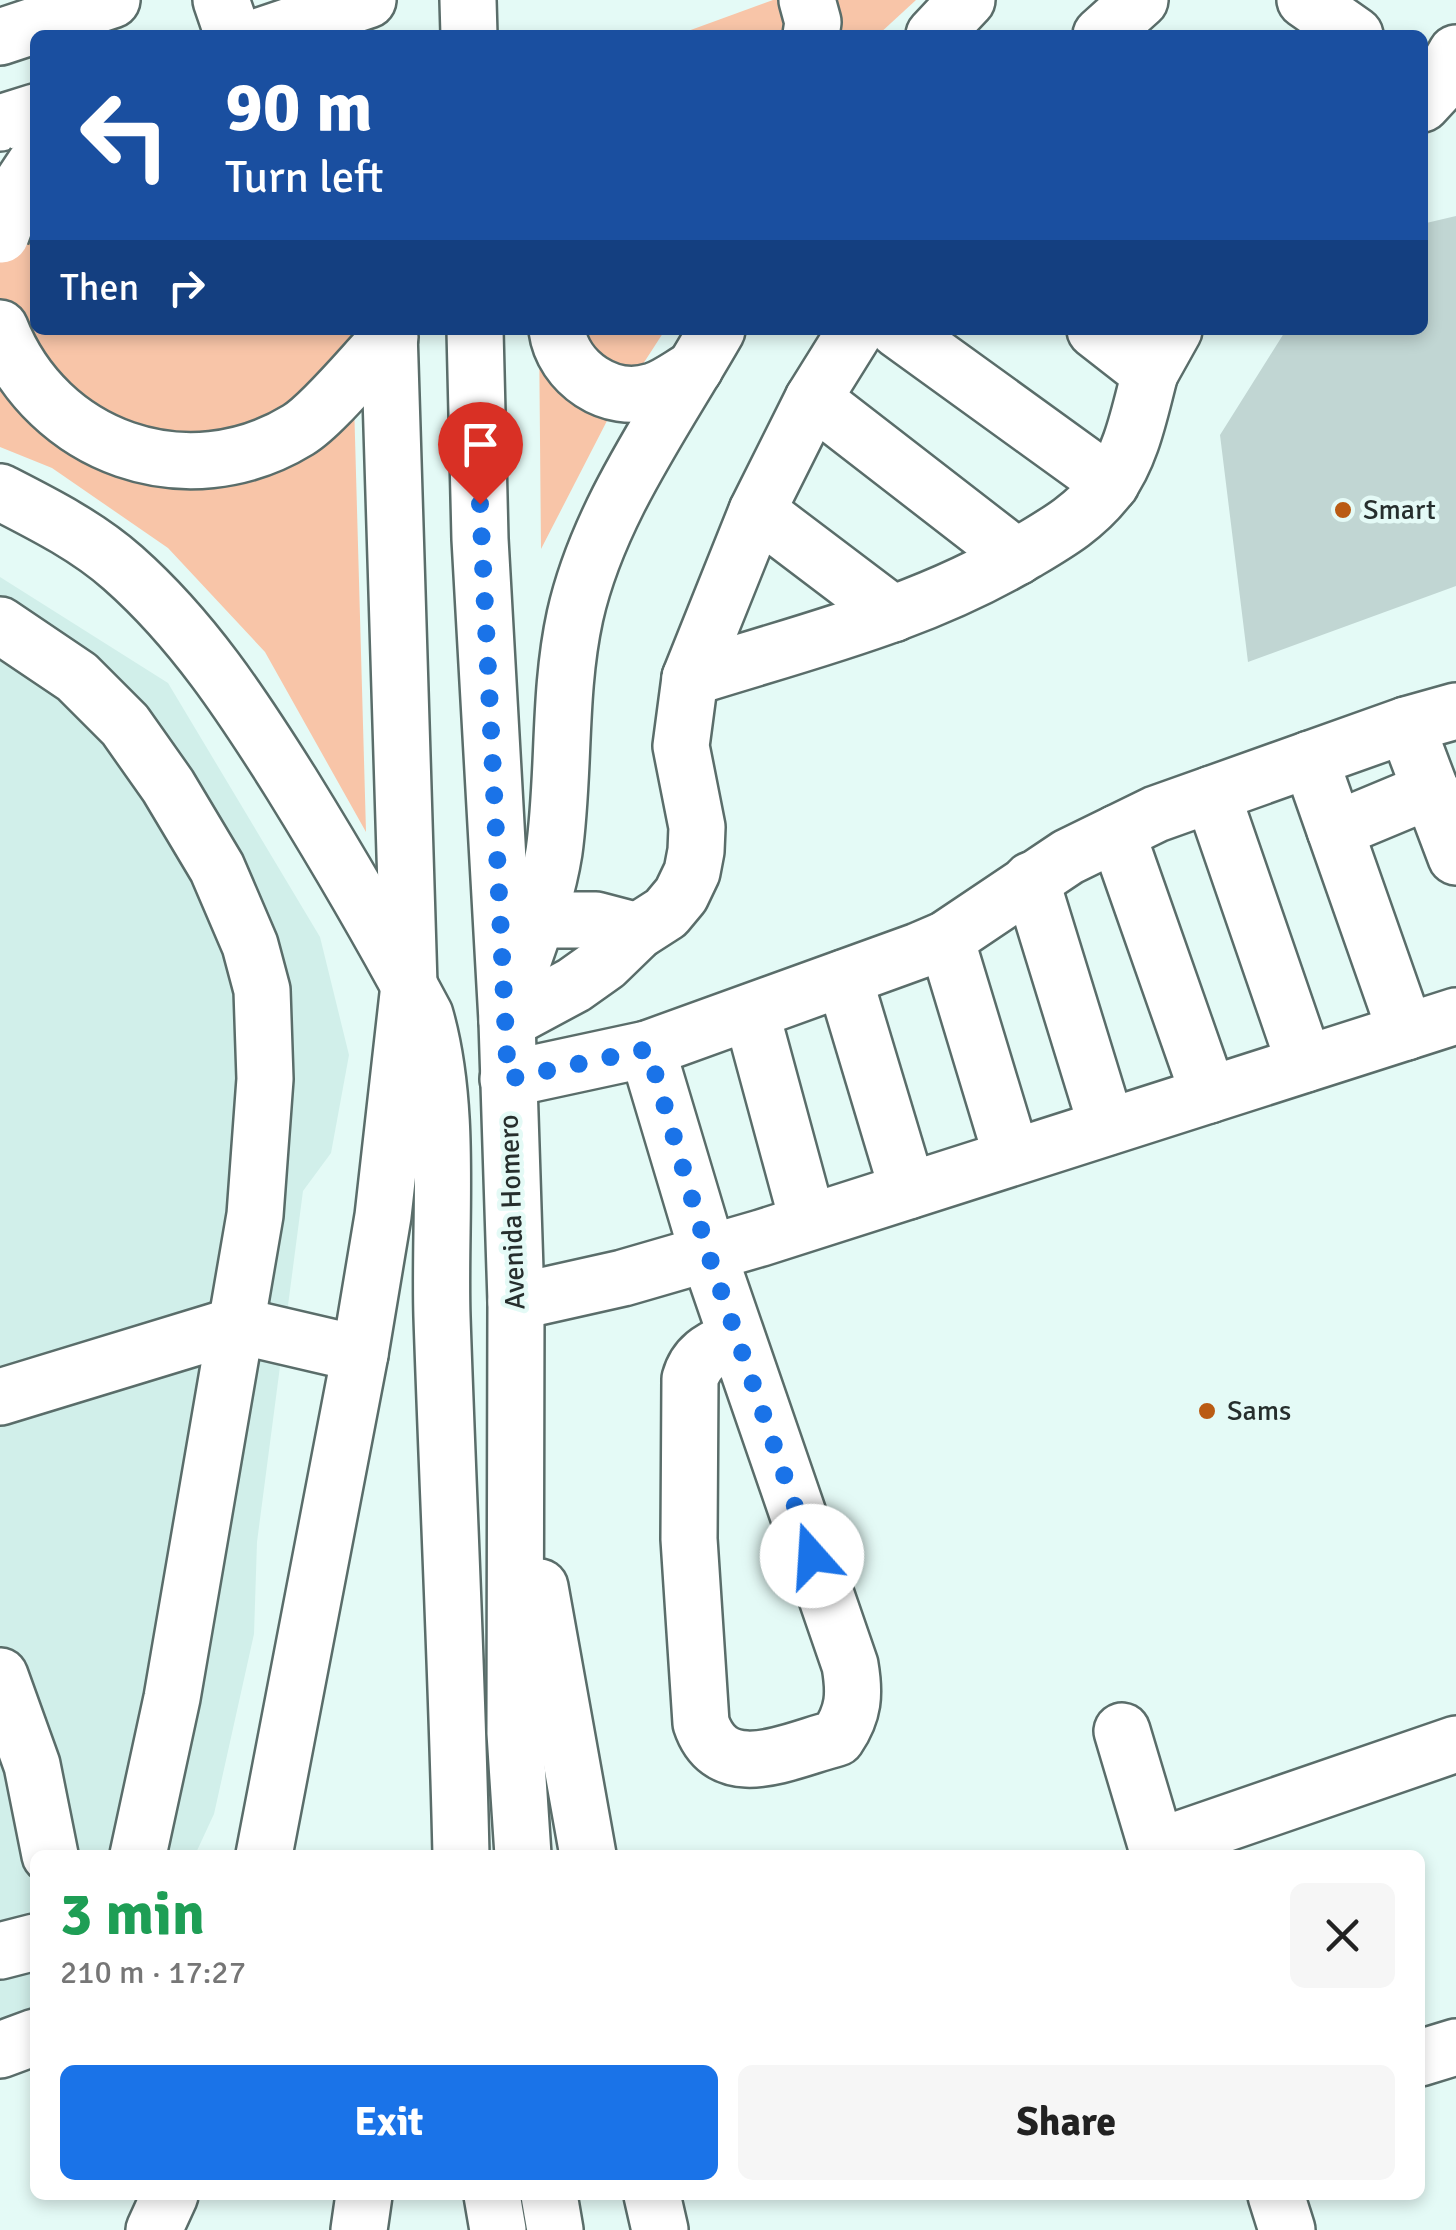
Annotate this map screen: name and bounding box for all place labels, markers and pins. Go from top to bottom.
pin [438,402,523,505]
place label: Smart [1363,493,1436,527]
marker: Smart [1332,499,1354,521]
place label: Sams [1227,1394,1291,1428]
marker: Sams [1196,1400,1218,1422]

